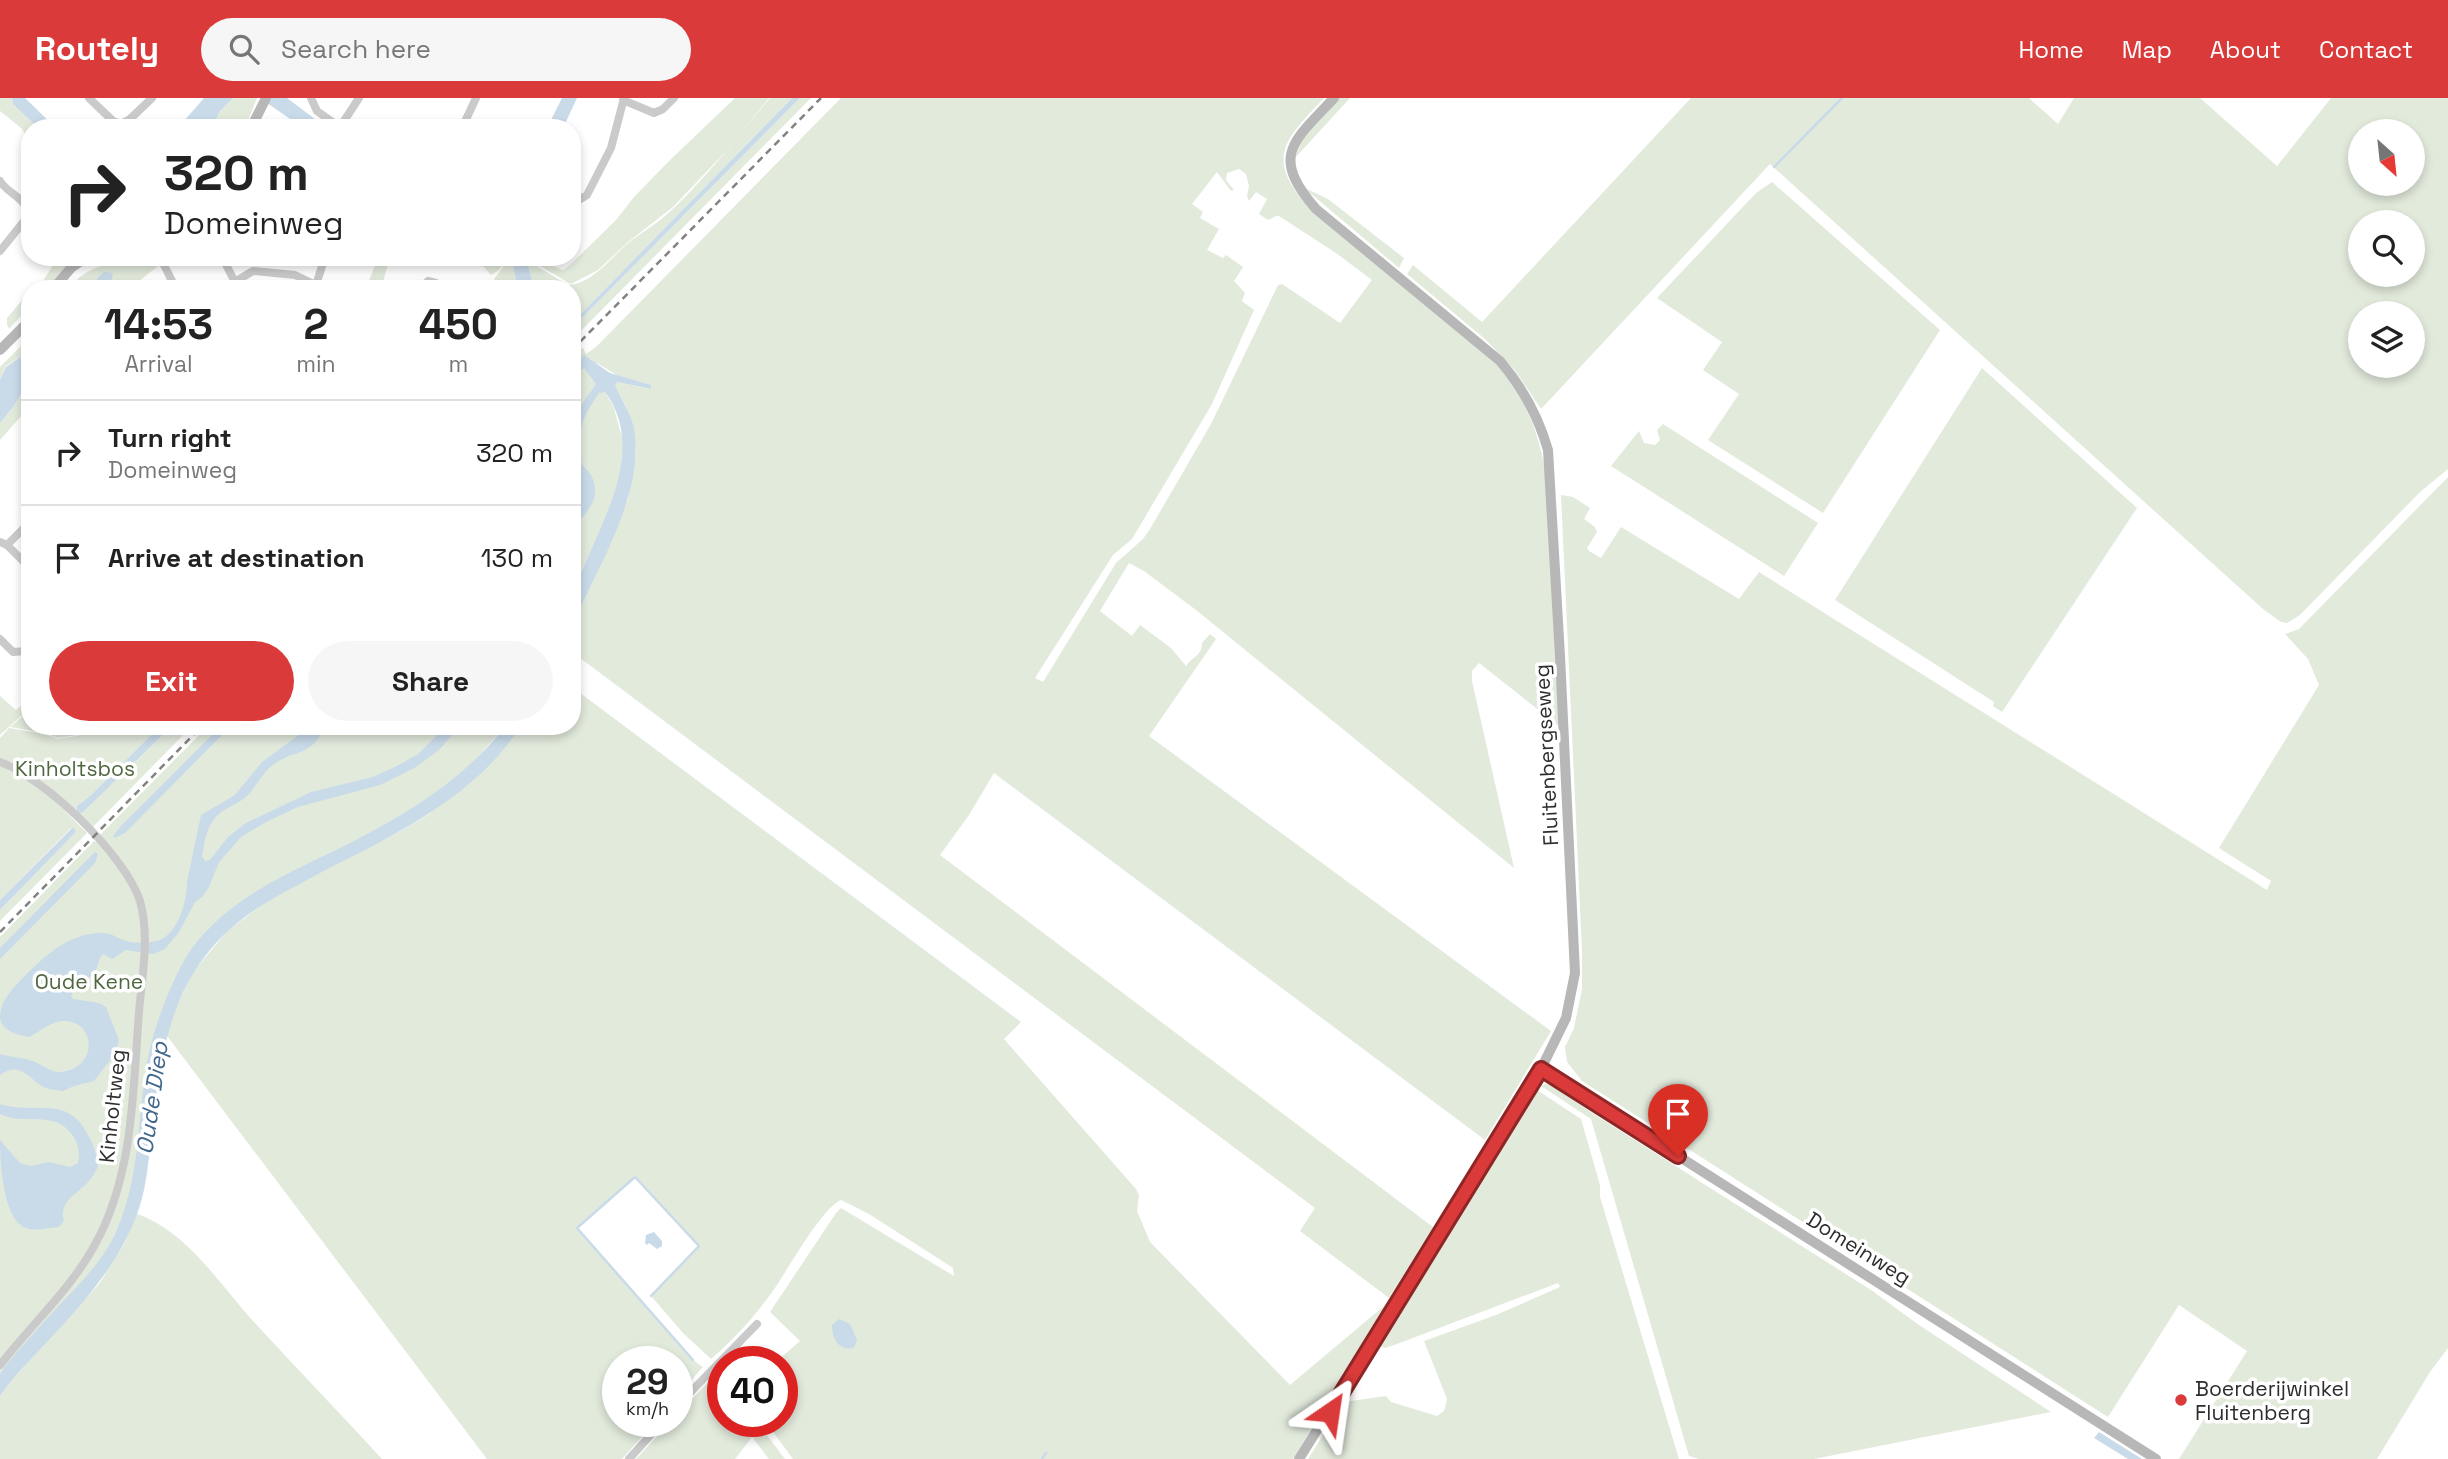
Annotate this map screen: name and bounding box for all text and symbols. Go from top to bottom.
search box [201,18,691,81]
text: Routely [35,28,159,70]
icon: search [225,30,263,68]
text: Search here [281,32,431,66]
text: Home [2018,34,2084,65]
text: Map [2122,34,2172,65]
text: About [2210,34,2281,65]
text: Contact [2319,34,2413,65]
north arrow [2348,119,2426,196]
map controls [2348,119,2425,378]
text: 320 m [164,142,309,204]
icon: right [49,147,140,238]
text: Domeinweg [164,203,344,243]
button: search [2348,210,2425,287]
text: 14:53 [104,298,213,351]
text: 2 [303,298,328,351]
text: 450 [419,298,498,351]
button: layers [2348,301,2425,378]
text: Arrival [124,349,193,379]
text: min [296,349,336,379]
text: m [448,349,468,379]
text: Turn right [108,421,232,455]
icon: right [49,434,87,472]
text: 320 m [476,436,553,470]
text: Domeinweg [108,455,237,485]
icon: arrive [49,539,87,577]
text: Arrive at destination [108,541,365,575]
text: 130 m [481,541,553,575]
button: Exit [49,641,294,721]
button: Share [308,641,553,721]
street label: Fluitenbergseweg [1528,663,1564,847]
park label: Kinholtsbos [15,755,135,782]
park label: Oude Kene [35,968,143,995]
water label: Oude Diep [129,1039,175,1156]
street label: Kinholtweg [93,1048,131,1164]
pin [1648,1084,1708,1156]
icon: arrive [1659,1095,1697,1133]
street label: Domeinweg [1802,1205,1916,1291]
speed limit sign: 40 [707,1346,798,1437]
text: 29 [626,1360,669,1404]
position arrow [1293,1375,1367,1449]
place label: Boerderijwinkel Fluitenberg [2195,1375,2349,1426]
marker: Boerderijwinkel Fluitenberg [2173,1392,2189,1408]
text: km/h [626,1397,669,1420]

